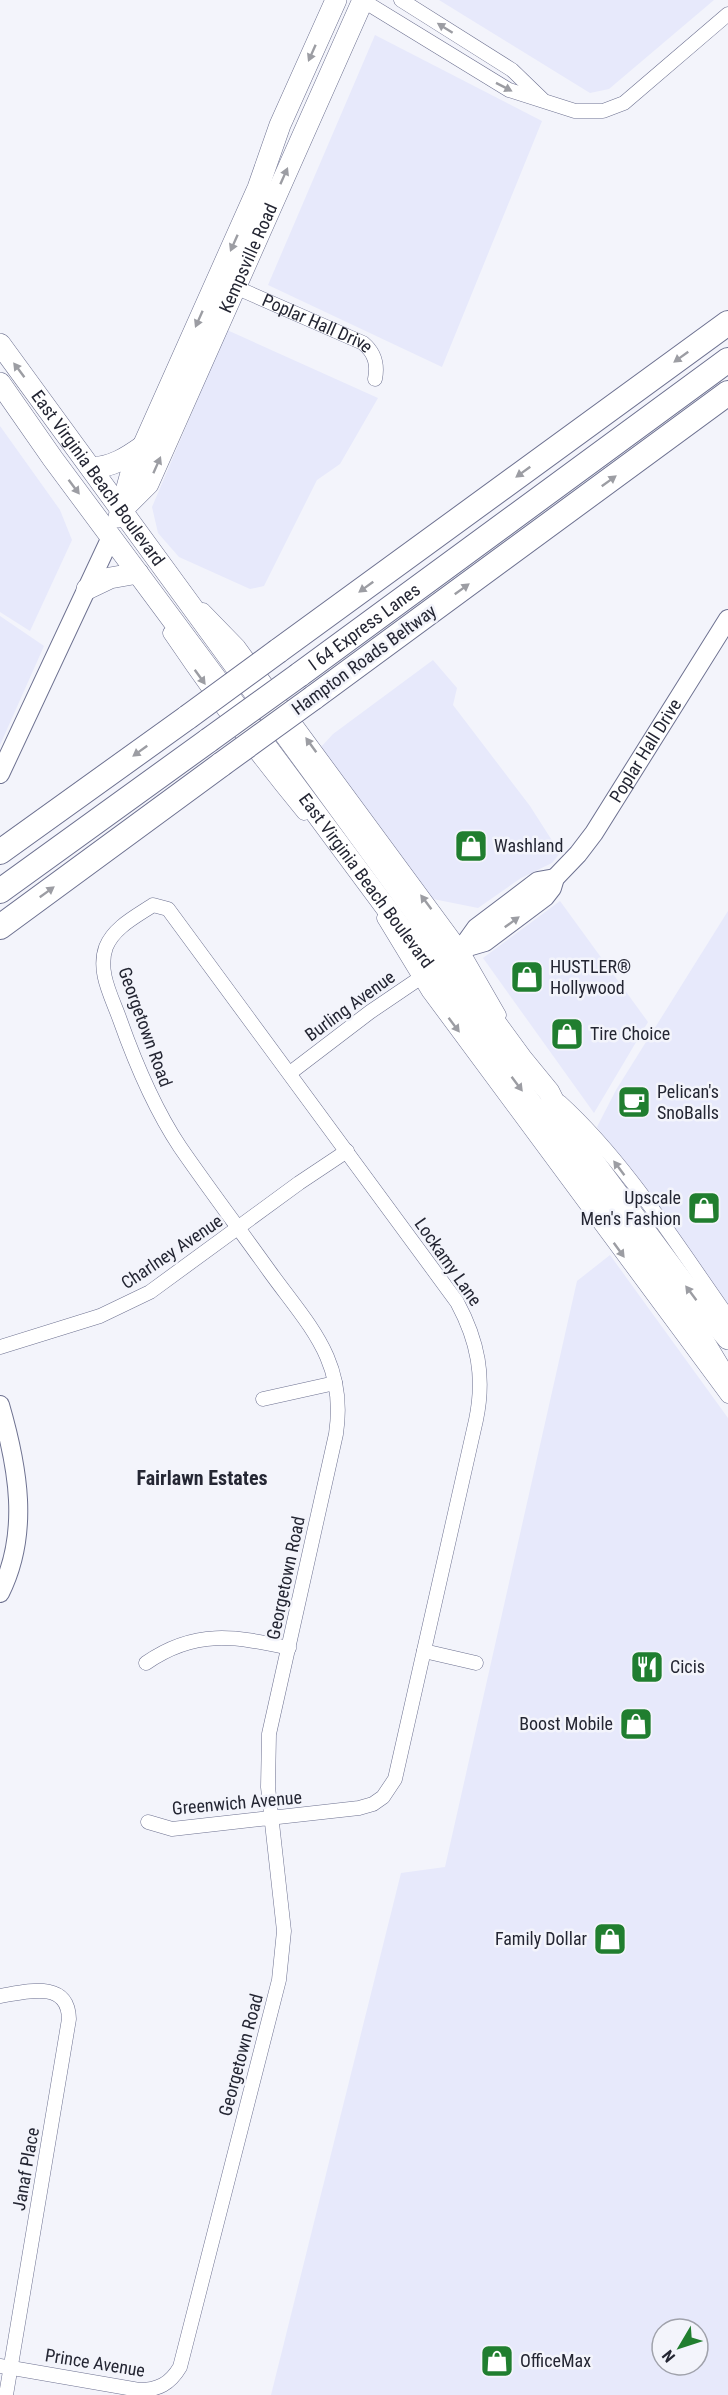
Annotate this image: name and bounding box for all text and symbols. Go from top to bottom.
one-way arrow [437,22,453,33]
one-way arrow [307,45,316,62]
one-way arrow [496,82,513,92]
one-way arrow [279,166,289,184]
street label: Kempsville Road [214,200,281,316]
one-way arrow [229,234,238,252]
street label: Poplar Hall Drive [259,289,378,357]
one-way arrow [194,310,204,328]
one-way arrow [673,351,689,363]
one-way arrow [13,362,25,378]
street label: East Virginia Beach Boulevard [27,386,169,570]
one-way arrow [152,455,162,473]
one-way arrow [516,466,532,478]
one-way arrow [601,476,616,488]
one-way arrow [68,478,80,494]
street label: I 64 Express Lanes [304,579,424,675]
one-way arrow [358,581,374,593]
one-way arrow [454,583,470,595]
street label: Hampton Roads Beltway [287,600,440,719]
one-way arrow [194,669,206,685]
street label: Poplar Hall Drive [605,695,685,806]
one-way arrow [305,738,317,753]
one-way arrow [133,745,148,757]
street label: East Virginia Beach Boulevard [295,789,438,972]
shop icon: Washland [453,828,489,864]
place label: Washland [494,835,563,856]
one-way arrow [39,886,55,898]
one-way arrow [420,895,432,911]
one-way arrow [503,916,519,928]
place label: HUSTLER® Hollywood [550,956,631,998]
shop icon: HUSTLER® Hollywood [509,959,545,995]
street label: Georgetown Road [114,964,177,1089]
street label: Burling Avenue [301,966,399,1045]
shop icon: Tire Choice [549,1016,585,1052]
one-way arrow [448,1017,460,1033]
place label: Tire Choice [590,1023,670,1044]
one-way arrow [511,1075,523,1091]
place label: Pelican's SnoBalls [657,1081,719,1123]
cafe icon: Pelican's SnoBalls [616,1084,652,1120]
one-way arrow [613,1160,626,1176]
place label: Upscale Men's Fashion [581,1187,681,1229]
shop icon: Upscale Men's Fashion [686,1190,722,1226]
street label: Charlney Avenue [117,1210,226,1293]
street label: Lockamy Lane [411,1214,486,1310]
one-way arrow [612,1243,624,1258]
one-way arrow [685,1286,697,1302]
district label: Fairlawn Estates [136,1466,268,1490]
street label: Georgetown Road [262,1514,309,1642]
restaurant icon: Cicis [629,1649,665,1685]
place label: Cicis [670,1656,705,1677]
shop icon: Boost Mobile [618,1706,654,1742]
place label: Boost Mobile [519,1713,613,1734]
street label: Greenwich Avenue [171,1786,303,1819]
shop icon: Family Dollar [592,1921,628,1957]
place label: Family Dollar [495,1928,588,1949]
street label: Georgetown Road [214,1991,267,2118]
street label: Janaf Place [8,2126,43,2212]
north arrow [650,2317,710,2377]
shop icon: OfficeMax [479,2343,515,2379]
street label: Prince Avenue [44,2344,147,2381]
text: N [658,2346,679,2366]
place label: OfficeMax [520,2350,591,2371]

